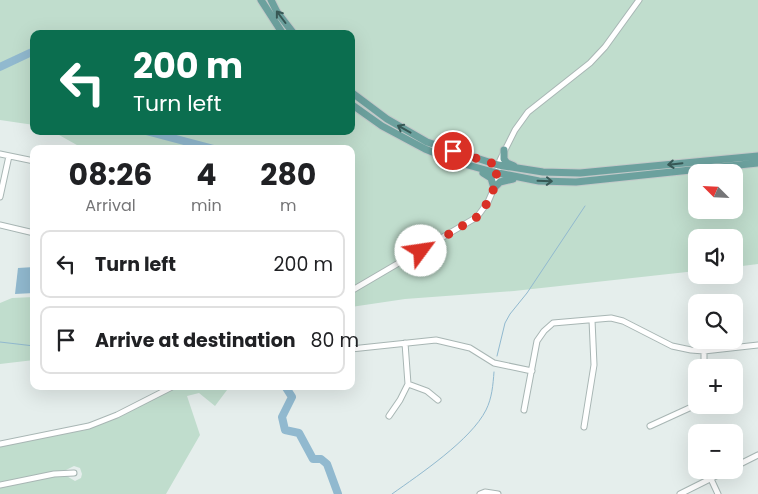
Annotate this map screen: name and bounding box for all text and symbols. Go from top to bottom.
one-way arrow [276,11,287,24]
text: 200 m [133,41,243,90]
icon: left [50,50,115,115]
text: Turn left [133,88,221,119]
one-way arrow [397,124,412,133]
pin [432,130,474,172]
icon: arrive [439,137,467,165]
text: 08:26 [69,153,152,196]
text: 4 [196,153,216,196]
text: 280 [260,153,316,196]
one-way arrow [667,159,683,169]
north arrow [688,164,742,219]
map controls [688,164,743,479]
one-way arrow [536,176,552,186]
text: Arrival [85,194,136,217]
text: min [191,194,222,217]
text: m [280,194,297,217]
position arrow [394,224,446,276]
button: sound [688,229,743,284]
icon: left [52,250,80,278]
text: Turn left [95,251,176,278]
text: 200 m [274,251,333,278]
button: search [688,294,743,349]
icon: arrive [52,326,80,354]
text: Arrive at destination [95,327,296,354]
text: 80 m [311,327,359,354]
button: + [688,359,743,414]
button: − [688,424,743,479]

